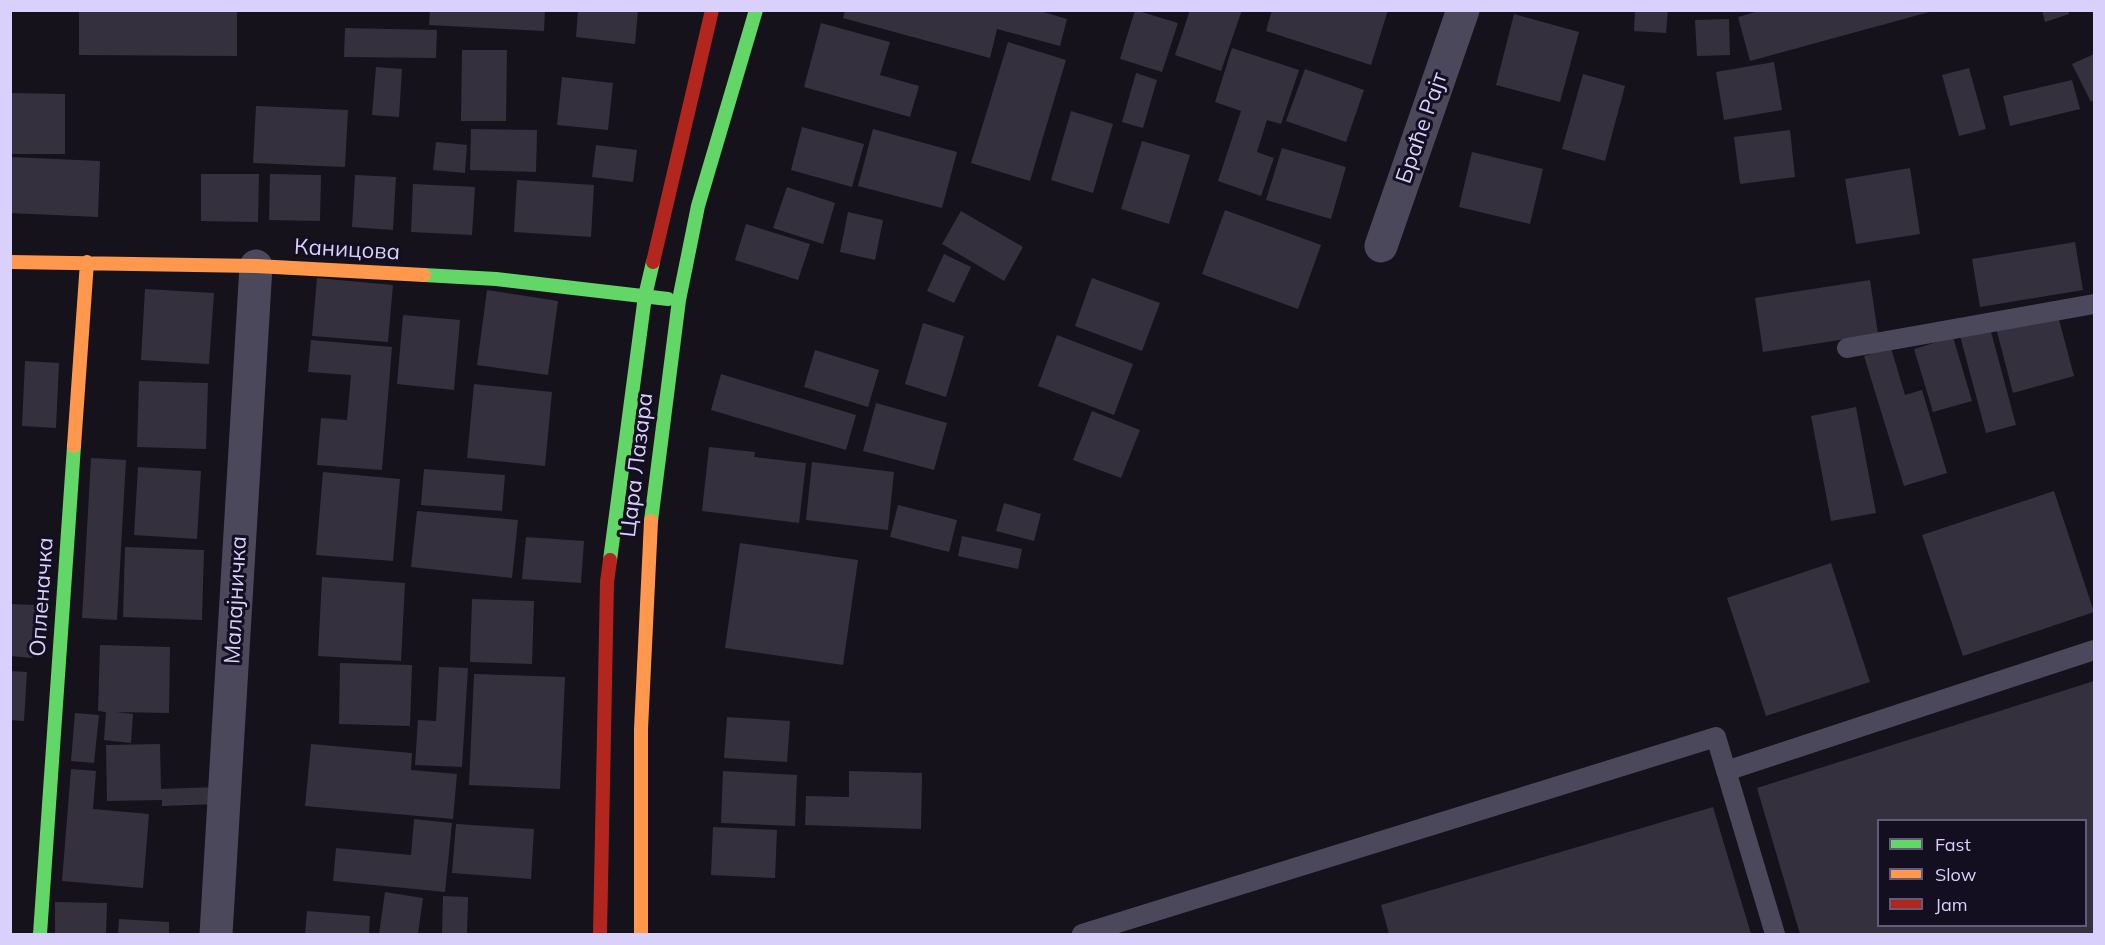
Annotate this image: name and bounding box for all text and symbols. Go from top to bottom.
street label: Браће Рајт [1391,69,1453,187]
street label: Каницова [293,234,401,266]
street label: Цара Лазара [615,391,659,539]
street label: Малајничка [219,535,253,665]
street label: Опленачка [25,537,59,657]
legend [1877,819,2087,927]
text: Fast [1935,833,1971,856]
text: Slow [1935,863,1976,886]
text: Jam [1935,893,1968,916]

